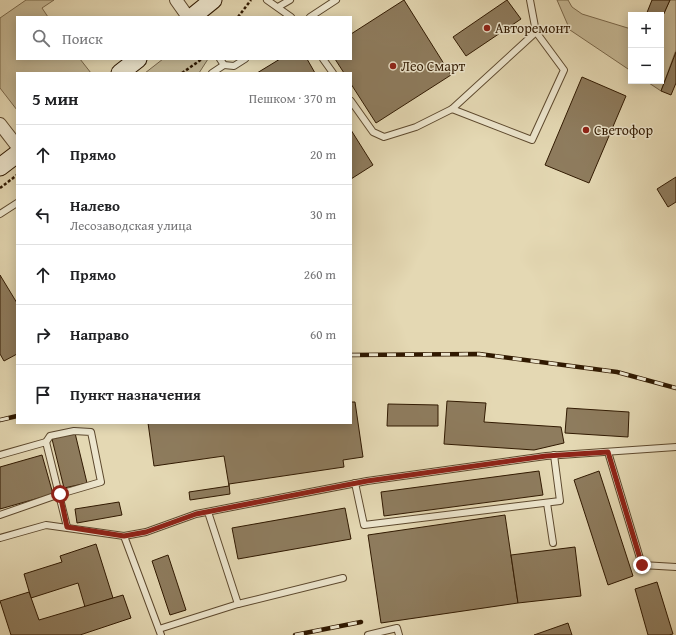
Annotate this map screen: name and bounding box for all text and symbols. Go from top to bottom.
map controls [628,12,664,84]
button: + [628,12,664,48]
search box [16,16,352,60]
place label: Авторемонт [495,18,571,38]
marker: Авторемонт [482,23,492,33]
icon: search [30,27,52,49]
text: Поиск [62,28,103,49]
button: − [628,48,664,84]
place label: Лео Смарт [401,56,466,76]
marker: Лео Смарт [388,61,398,71]
text: 5 мин [32,86,78,111]
text: Пешком · 370 m [249,89,336,108]
place label: Светофор [594,120,653,140]
marker: Светофор [581,125,591,135]
icon: ahead [32,144,54,166]
text: Прямо [70,144,116,165]
text: 20 m [310,145,336,164]
text: Налево [70,195,120,216]
icon: left [32,204,54,226]
text: 30 m [310,205,336,224]
text: Лесозаводская улица [70,216,192,235]
icon: ahead [32,264,54,286]
text: Прямо [70,264,116,285]
text: 260 m [304,265,336,284]
icon: right [32,324,54,346]
text: Направо [70,324,129,345]
text: 60 m [310,325,336,344]
icon: arrive [32,384,54,406]
text: Пункт назначения [70,384,201,405]
route start [51,485,69,503]
route end [633,556,651,574]

